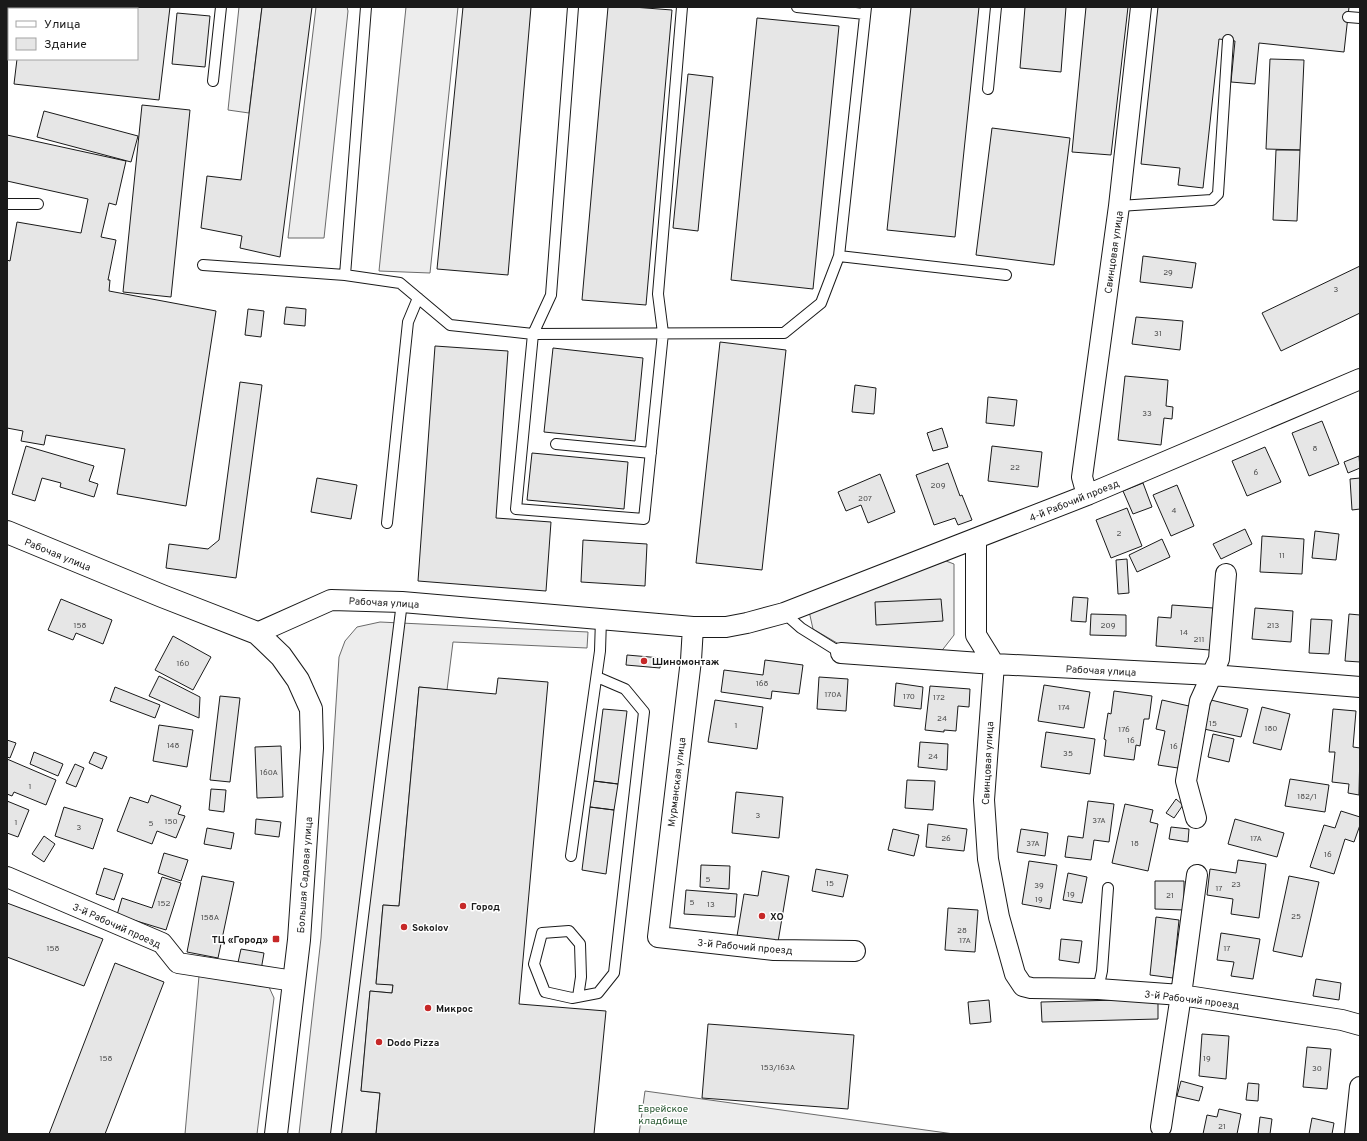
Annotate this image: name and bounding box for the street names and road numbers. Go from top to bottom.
street label: Свинцовая улица [1102,210,1127,294]
street label: 4-й Рабочий проезд [1028,477,1122,525]
street label: Рабочая улица [22,536,93,575]
street label: Рабочая улица [348,595,420,612]
street label: Рабочая улица [1065,663,1137,680]
street label: Свинцовая улица [980,721,997,805]
street label: Мурманская улица [666,737,689,828]
street label: Большая Садовая улица [295,816,316,934]
street label: 3-й Рабочий проезд [70,901,163,952]
street label: 3-й Рабочий проезд [697,937,793,958]
street label: 3-й Рабочий проезд [1144,988,1240,1013]

